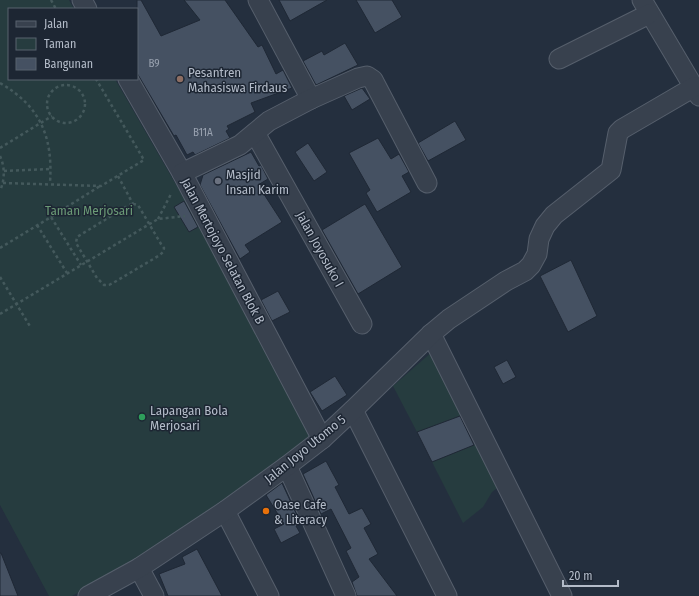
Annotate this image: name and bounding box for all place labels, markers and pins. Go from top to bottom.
place label: Pesantren Mahasiswa Firdaus [188,65,288,95]
marker: Pesantren Mahasiswa Firdaus [175,74,185,84]
place label: Masjid Insan Karim [226,167,289,197]
marker: Masjid Insan Karim [213,176,223,186]
place label: Lapangan Bola Merjosari [150,403,228,433]
marker: Lapangan Bola Merjosari [137,412,147,422]
place label: Oase Cafe & Literacy [274,497,327,527]
marker: Oase Cafe & Literacy [261,506,271,516]

